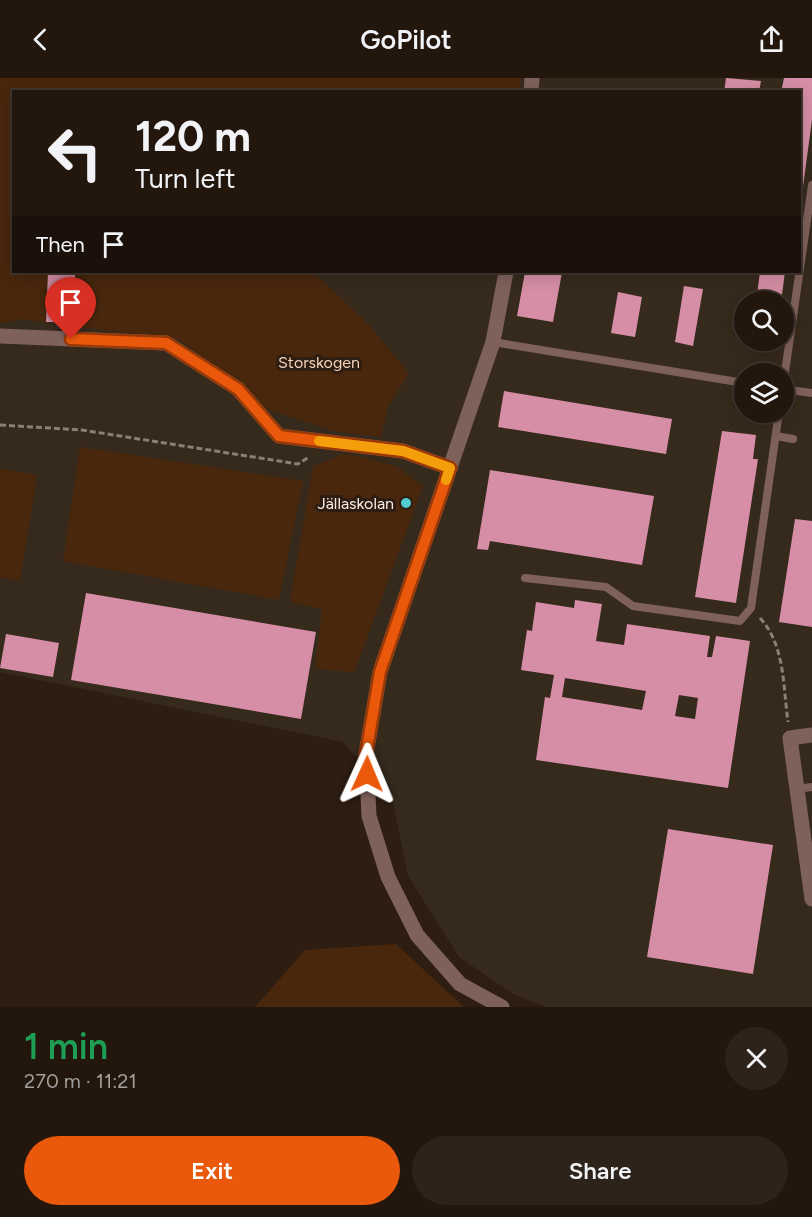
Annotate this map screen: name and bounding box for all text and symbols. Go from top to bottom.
icon: back [24,23,57,56]
text: GoPilot [360,23,452,56]
icon: share [755,23,788,56]
text: 120 m [135,111,251,162]
icon: left [36,114,114,192]
text: Turn left [135,162,235,195]
icon: arrive [97,228,130,261]
text: Then [36,231,85,258]
pin [45,277,96,339]
icon: arrive [54,286,87,319]
map controls [734,291,794,423]
button: search [734,291,794,351]
park label: Storskogen [278,353,360,372]
button: layers [734,363,794,423]
place label: Jällaskolan [317,494,394,513]
marker: Jällaskolan [399,496,413,510]
position arrow [335,742,399,806]
text: 1 min [24,1025,108,1068]
button: close [725,1027,788,1090]
text: 270 m · 11:21 [24,1069,137,1093]
button: Exit [24,1136,400,1205]
button: Share [412,1136,788,1205]

